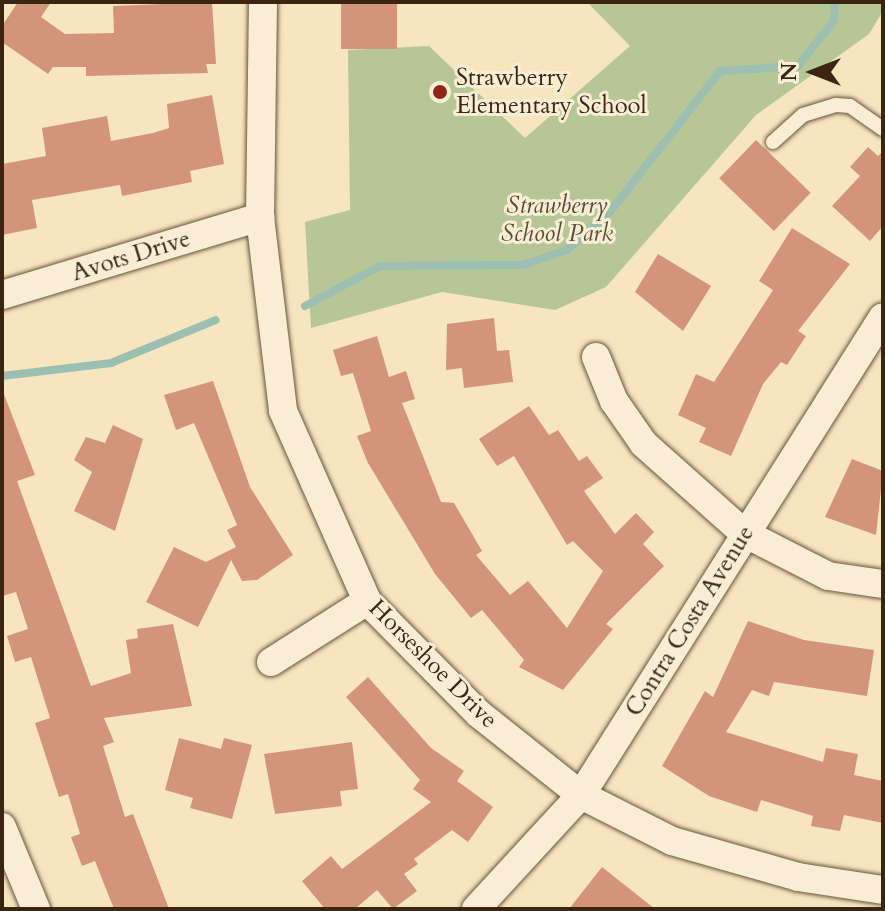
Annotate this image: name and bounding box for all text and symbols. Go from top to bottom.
north arrow [773,32,853,112]
text: N [774,62,804,82]
place label: Strawberry Elementary School [456,64,647,120]
marker: Strawberry Elementary School [431,83,449,101]
park label: Strawberry School Park [501,192,613,248]
street label: Avots Drive [68,224,194,288]
street label: Contra Costa Avenue [620,520,760,722]
street label: Horseshoe Drive [363,594,503,734]

